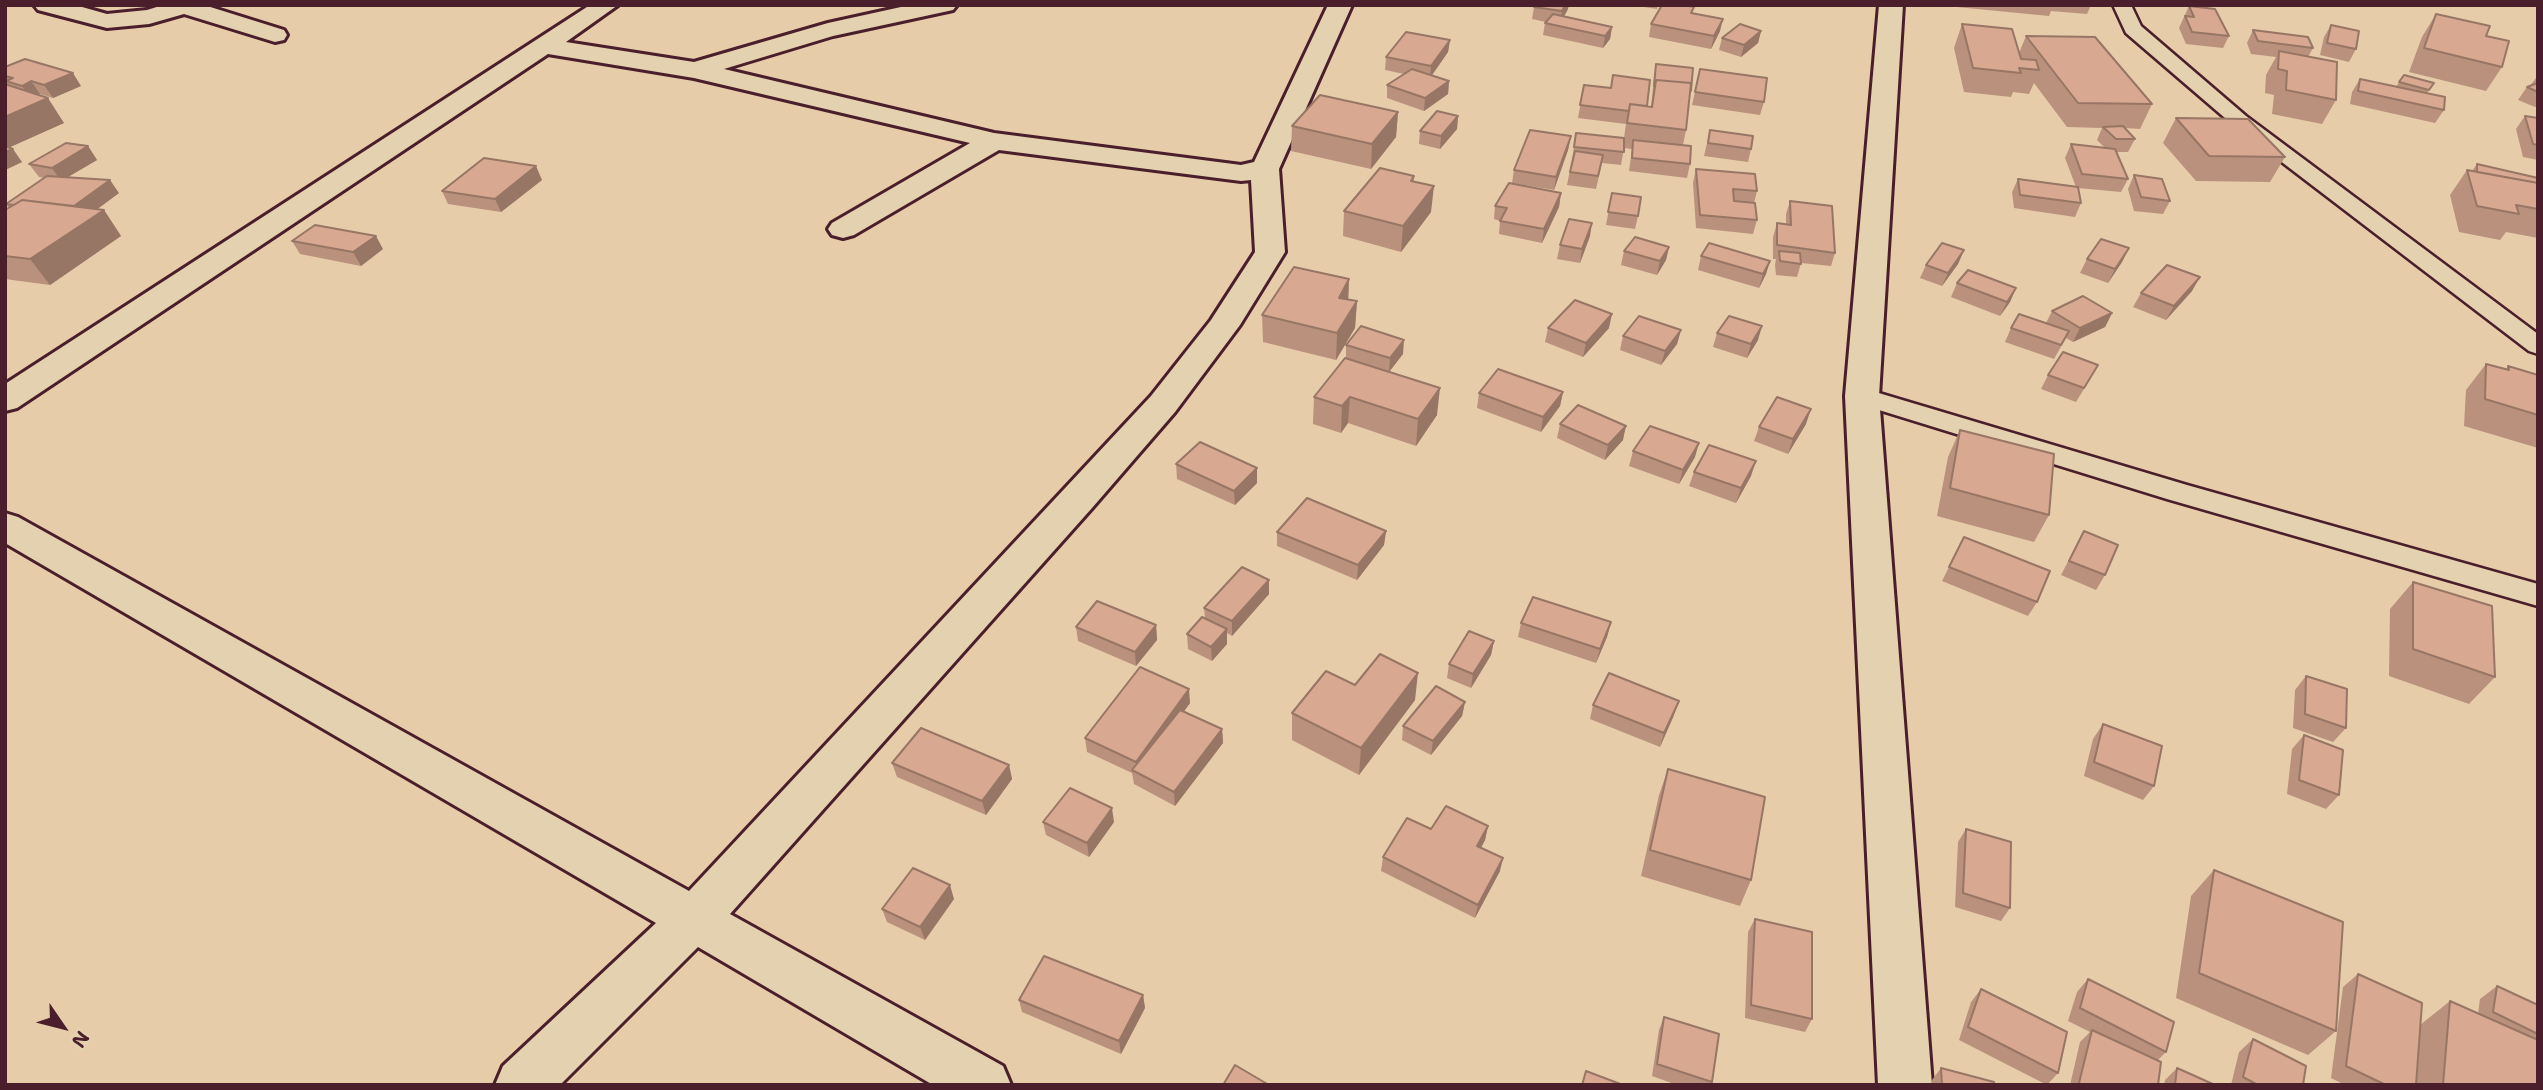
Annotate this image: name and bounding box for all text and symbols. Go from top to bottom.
north arrow [28,992,98,1062]
text: N [66,1026,95,1053]

